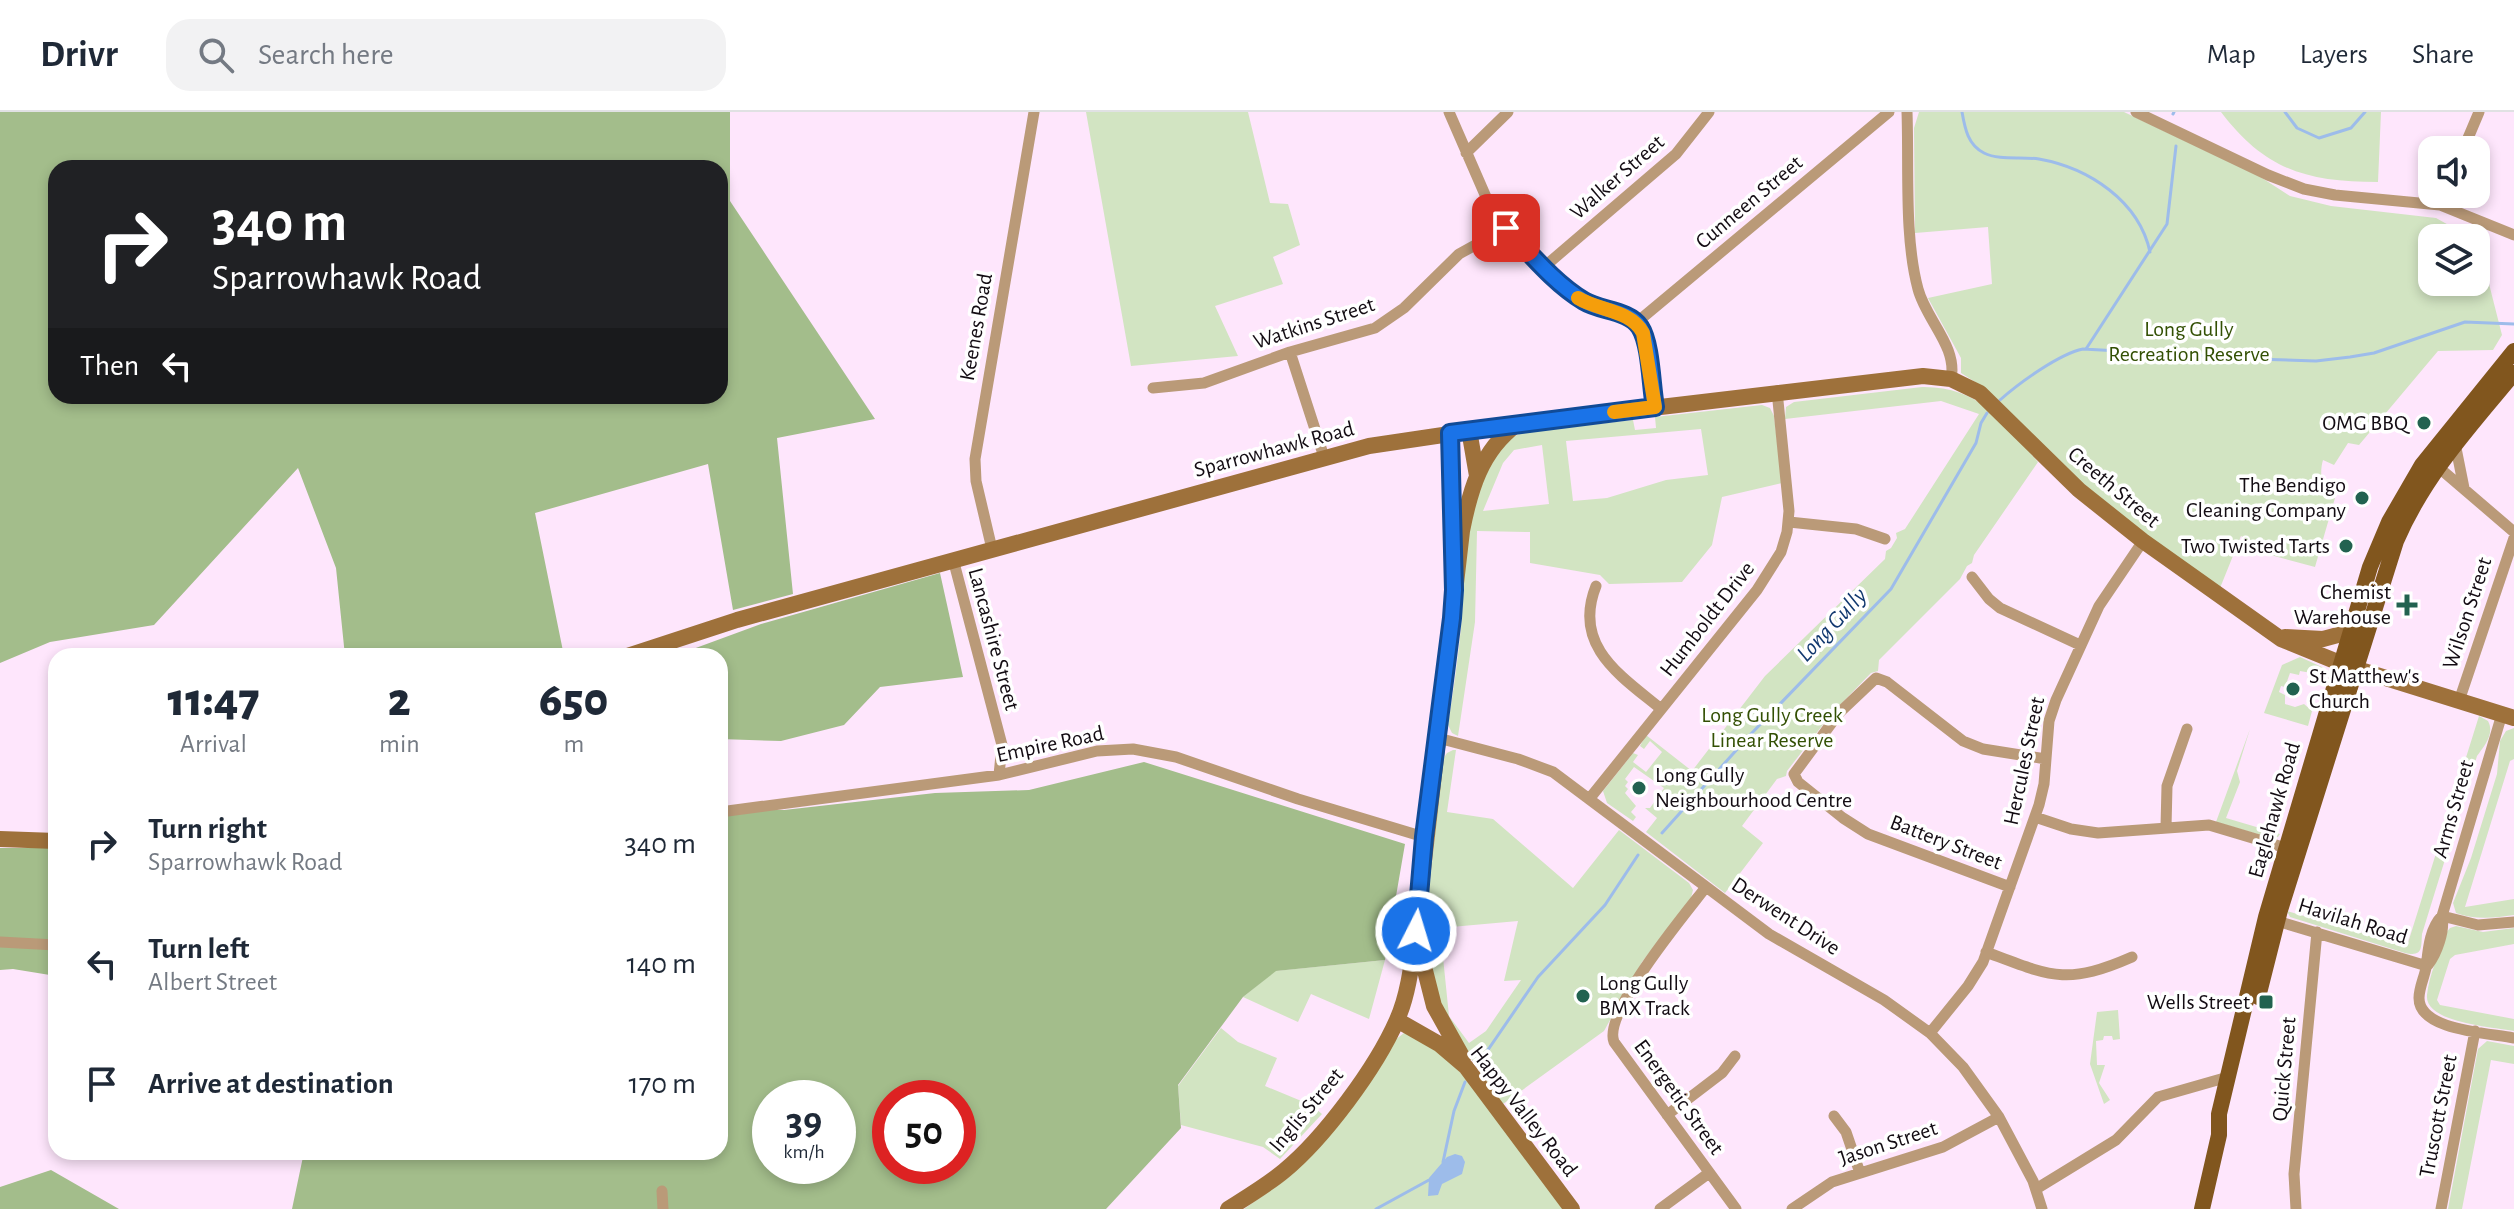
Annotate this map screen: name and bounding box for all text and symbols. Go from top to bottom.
search box [166,19,726,91]
icon: search [194,33,238,77]
text: Drivr [40,36,118,74]
text: Search here [258,40,394,70]
text: Map [2207,41,2256,69]
text: Layers [2300,41,2368,69]
text: Share [2412,41,2474,69]
street label: Walker Street [1566,131,1668,223]
map controls [2418,136,2490,296]
button: sound [2418,136,2490,208]
street label: Cunneen Street [1691,151,1807,253]
icon: right [80,192,184,296]
pin [1472,194,1540,262]
text: 340 m [212,195,347,251]
icon: arrive [1484,206,1528,250]
button: layers [2418,224,2490,296]
text: Sparrowhawk Road [212,260,481,296]
street label: Keenes Road [956,271,996,383]
street label: Watkins Street [1251,293,1377,353]
park label: Long Gully Recreation Reserve [2108,318,2270,365]
icon: left [155,344,199,388]
text: Then [80,351,139,381]
place label: OMG BBQ [2322,412,2411,434]
marker: OMG BBQ [2415,414,2433,432]
street label: Sparrowhawk Road [1192,417,1356,481]
street label: Creeth Street [2064,442,2164,532]
place label: The Bendigo Cleaning Company [2186,474,2347,521]
marker: The Bendigo Cleaning Company [2353,489,2371,507]
place label: Two Twisted Tarts [2181,535,2330,557]
marker: Two Twisted Tarts [2337,537,2355,555]
street label: Wilson Street [2439,554,2495,672]
street label: Humboldt Drive [1656,558,1758,680]
street label: Lancashire Street [964,565,1024,713]
place label: Chemist Warehouse [2294,581,2391,628]
water label: Long Gully [1792,584,1872,666]
marker: Chemist Warehouse [2398,596,2416,614]
place label: St Matthew's Church [2309,665,2420,712]
text: 11:47 [168,677,260,725]
text: 2 [388,677,411,725]
text: 650 [539,677,608,725]
marker: St Matthew's Church [2284,680,2302,698]
street label: Hercules Street [2000,695,2048,827]
park label: Long Gully Creek Linear Reserve [1701,704,1843,751]
street label: Empire Road [994,722,1106,766]
text: Arrival [180,731,247,757]
text: min [379,731,420,757]
text: m [563,731,584,757]
street label: Eaglehawk Road [2244,740,2304,880]
street label: Arms Street [2429,758,2477,860]
place label: Long Gully Neighbourhood Centre [1655,764,1852,811]
marker: Long Gully Neighbourhood Centre [1630,779,1648,797]
street label: Battery Street [1887,811,2005,873]
text: Turn right [148,814,267,844]
icon: right [80,822,124,866]
text: 340 m [624,829,696,859]
text: Sparrowhawk Road [148,849,343,875]
street label: Derwent Drive [1728,873,1844,959]
position arrow [1374,889,1458,973]
street label: Havilah Road [2295,894,2411,948]
text: Turn left [148,934,249,964]
icon: left [80,942,124,986]
text: 140 m [626,949,696,979]
text: Albert Street [148,969,277,995]
place label: Long Gully BMX Track [1599,972,1690,1019]
marker: Long Gully BMX Track [1574,987,1592,1005]
place label: Wells Street [2147,991,2250,1013]
marker: Wells Street [2257,993,2275,1011]
street label: Quick Street [2268,1016,2300,1122]
street label: Energetic Street [1630,1035,1728,1159]
street label: Happy Valley Road [1466,1042,1582,1180]
street label: Truscott Street [2415,1053,2461,1179]
icon: arrive [80,1062,124,1106]
street label: Inglis Street [1265,1064,1347,1156]
text: Arrive at destination [148,1069,394,1099]
text: 170 m [628,1069,696,1099]
speed limit sign: 50 [872,1080,976,1184]
text: 39 [786,1102,822,1142]
street label: Jason Street [1836,1117,1940,1169]
text: km/h [783,1142,825,1162]

